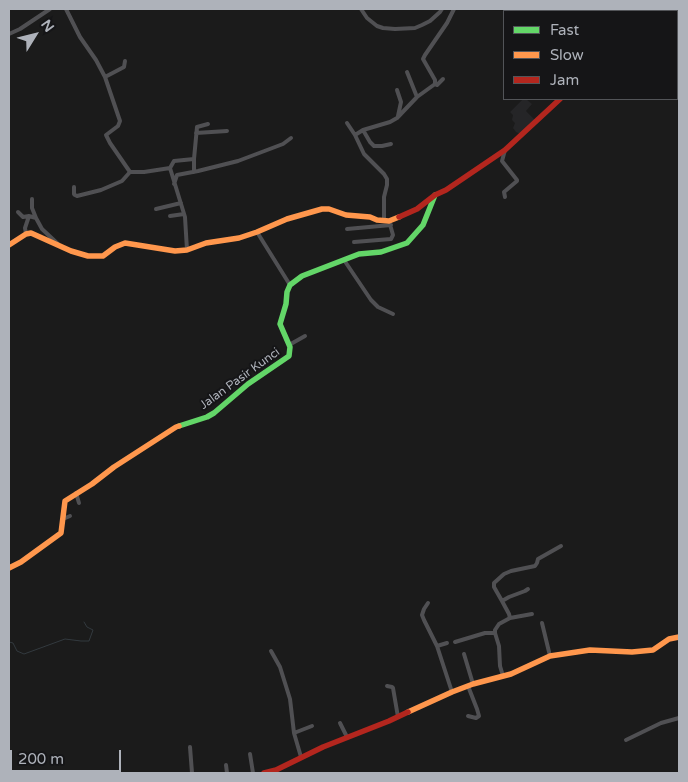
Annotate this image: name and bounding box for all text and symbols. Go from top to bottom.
north arrow [10,10,60,60]
legend [503,10,678,100]
text: N [37,16,58,35]
text: Fast [550,21,579,39]
text: Slow [550,46,584,64]
text: Jam [550,71,579,89]
street label: Jalan Pasir Kunci [197,345,283,413]
scale bar [12,740,124,772]
text: 200 m [18,750,64,768]

